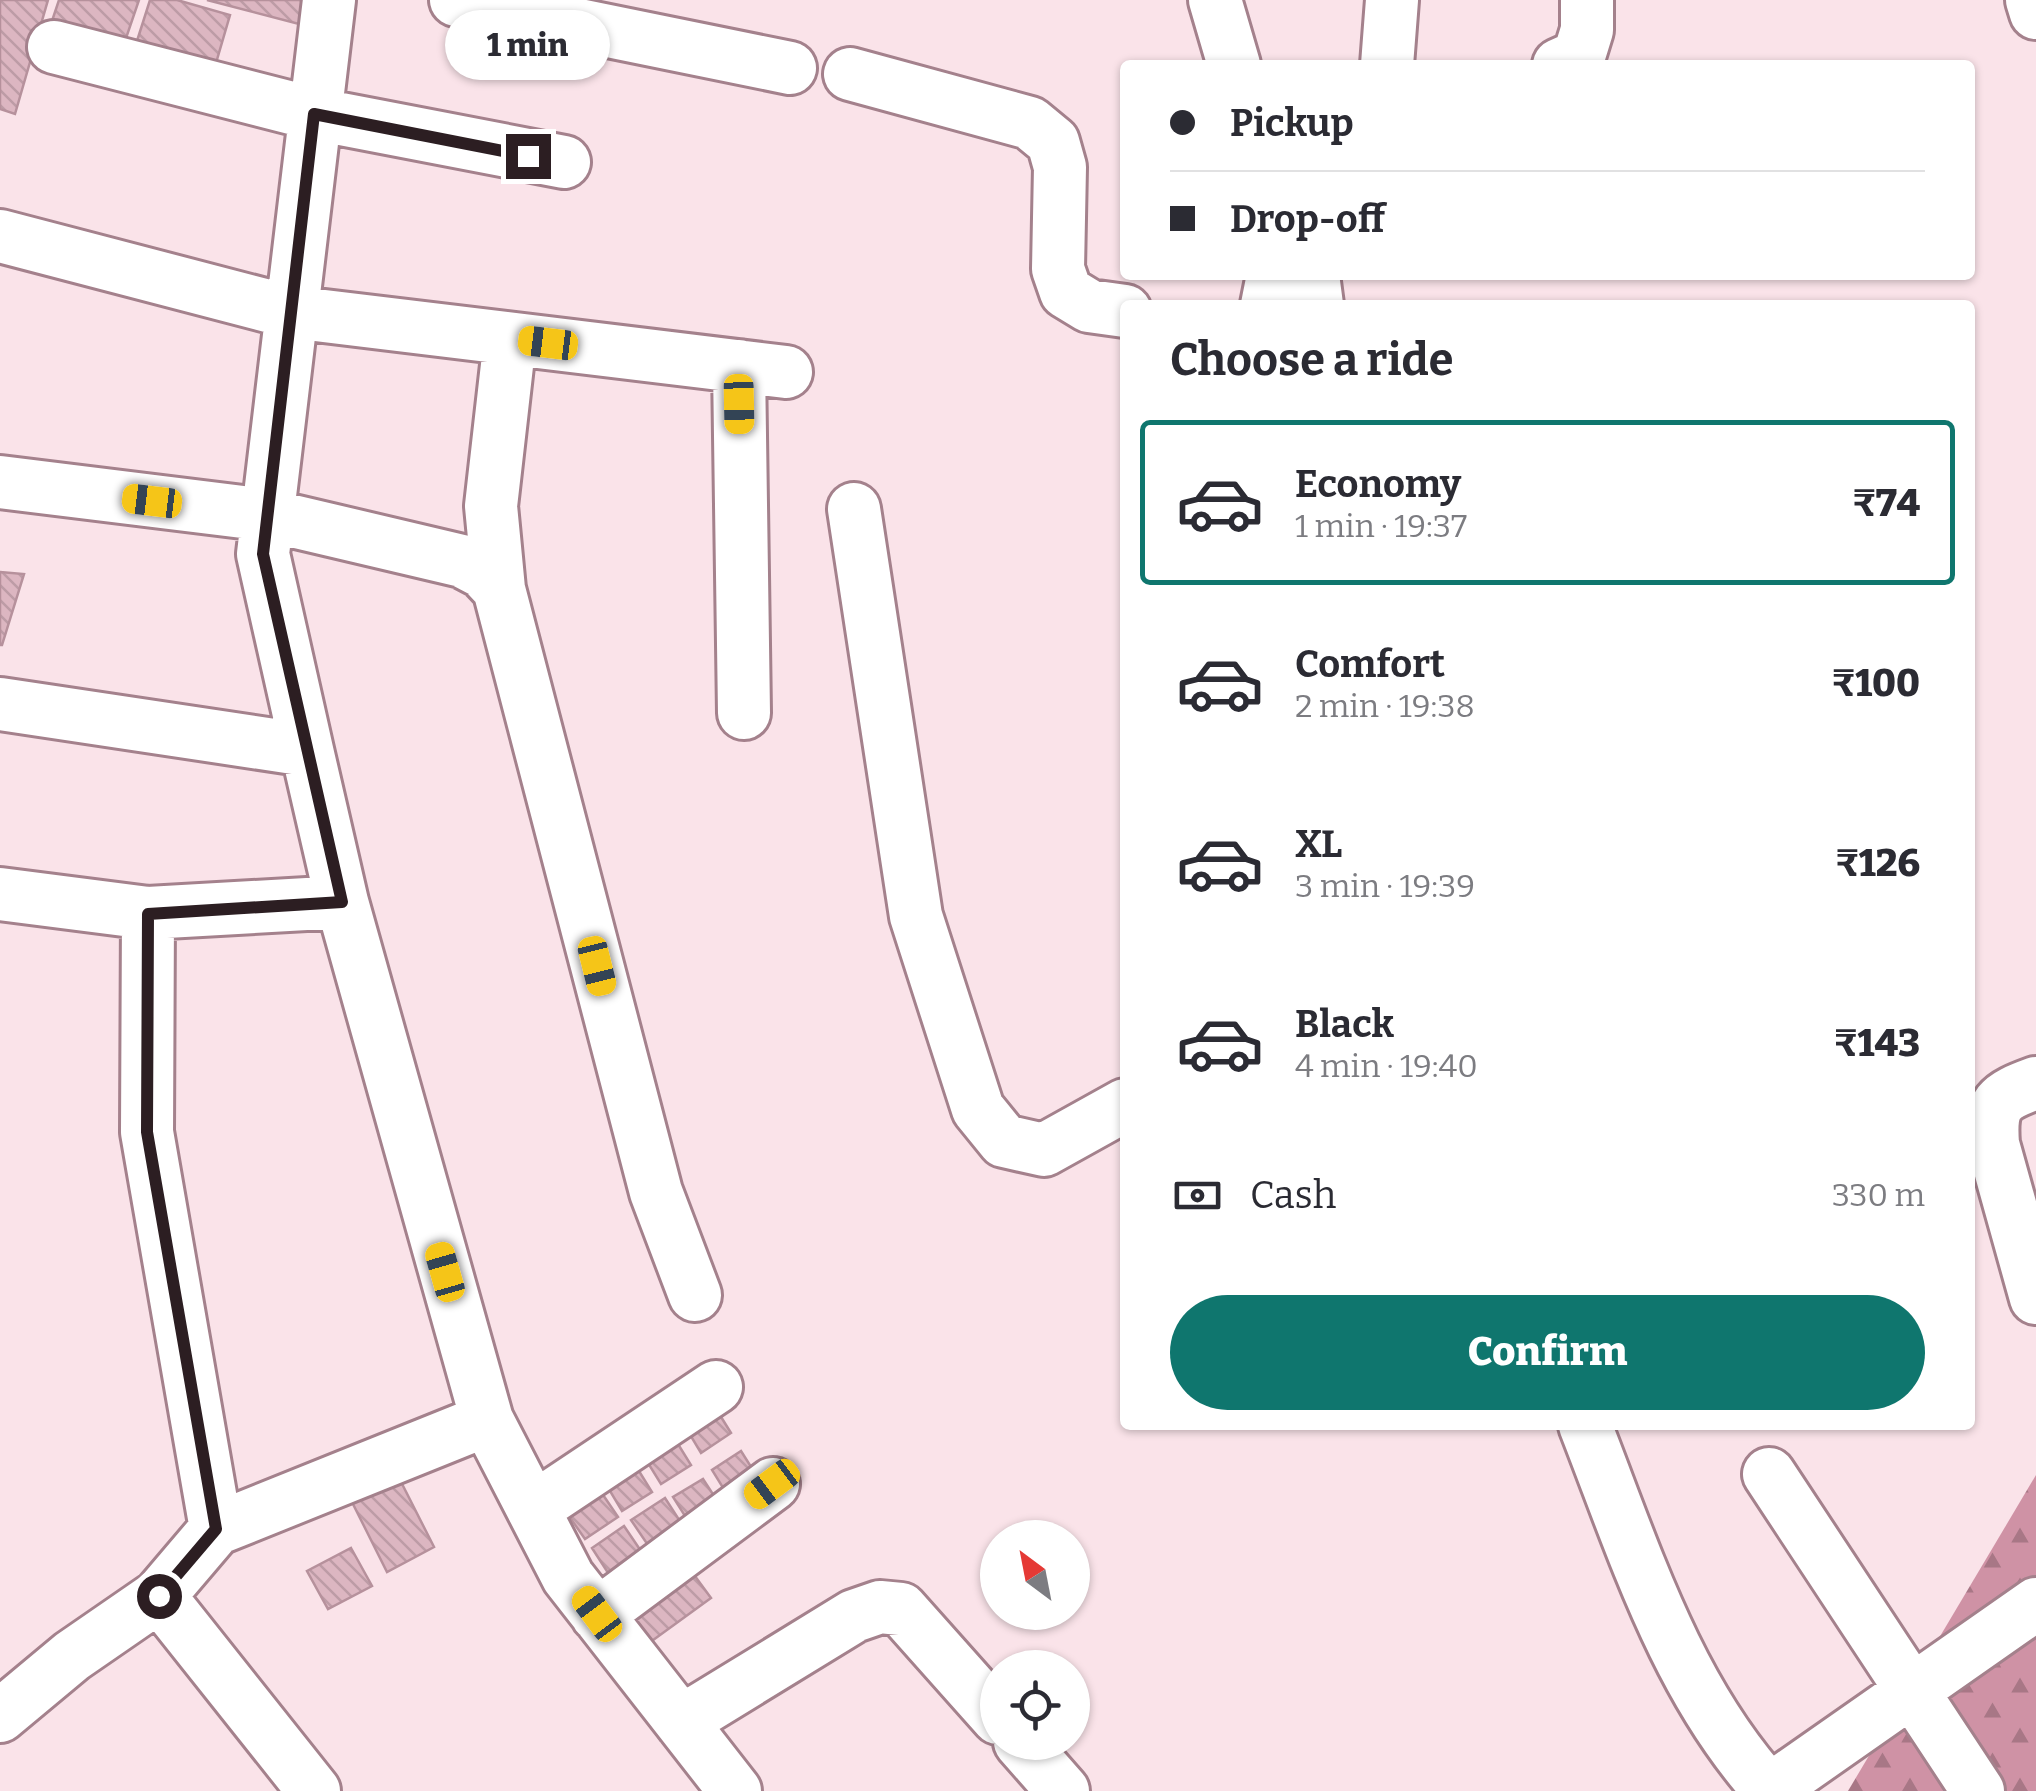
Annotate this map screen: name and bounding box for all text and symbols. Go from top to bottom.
callout: 1 min [446,11,610,81]
text: 1 min [487,26,568,64]
text: Pickup [1230,100,1354,146]
route end [506,134,551,179]
text: Drop-off [1230,196,1385,242]
car [516,324,580,362]
text: Choose a ride [1170,333,1453,387]
car [723,374,755,434]
icon: car [1175,458,1265,548]
text: Economy [1295,461,1461,507]
text: ₹74 [1852,480,1920,526]
car [120,482,184,520]
text: 1 min · 19:37 [1295,507,1467,545]
icon: car [1175,638,1265,728]
text: Comfort [1295,641,1445,687]
text: ₹100 [1832,660,1920,706]
text: 2 min · 19:38 [1295,687,1475,725]
icon: car [1175,818,1265,908]
text: XL [1295,821,1342,867]
text: ₹126 [1835,840,1920,886]
text: 3 min · 19:39 [1295,867,1475,905]
car [575,933,619,999]
icon: car [1175,998,1265,1088]
text: Black [1295,1001,1394,1047]
text: ₹143 [1834,1020,1920,1066]
text: 4 min · 19:40 [1295,1047,1478,1085]
icon: cash [1170,1168,1225,1223]
text: Cash [1250,1172,1336,1218]
text: 330 m [1832,1176,1925,1214]
car [422,1239,468,1305]
button: Confirm [1170,1295,1925,1410]
car [739,1454,805,1514]
north arrow [980,1520,1090,1630]
map controls [980,1520,1090,1760]
route start [137,1574,182,1619]
car [567,1581,627,1647]
button: locate [980,1650,1090,1760]

